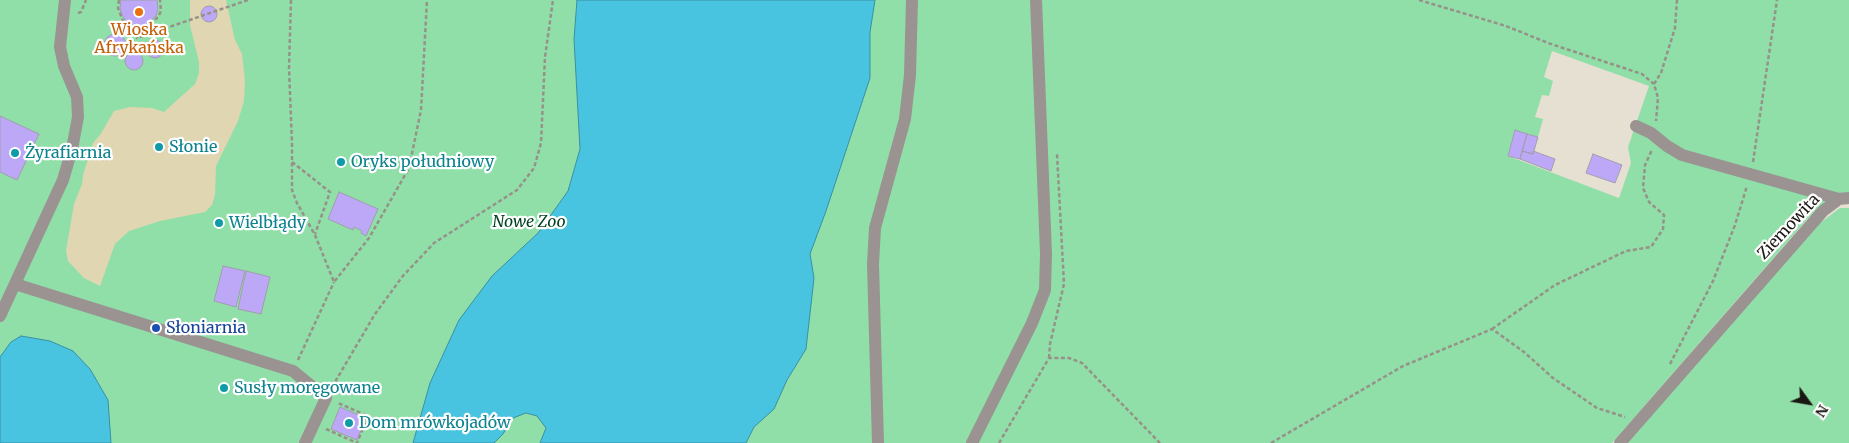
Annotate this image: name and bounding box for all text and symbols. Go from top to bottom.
marker: Wioska Afrykańska [133,6,145,18]
place label: Wioska Afrykańska [94,20,184,58]
place label: Słonie [169,137,217,157]
marker: Słonie [153,141,165,153]
place label: Żyrafiarnia [25,143,111,163]
marker: Żyrafiarnia [9,147,21,159]
place label: Oryks południowy [351,152,494,172]
marker: Oryks południowy [335,156,347,168]
street label: Ziemowita [1754,190,1824,264]
park label: Nowe Zoo [493,212,565,232]
place label: Wielbłądy [229,213,306,233]
marker: Wielbłądy [213,217,225,229]
place label: Słoniarnia [166,318,246,338]
marker: Słoniarnia [150,322,162,334]
place label: Susły moręgowane [234,378,380,398]
north arrow [1784,378,1834,428]
marker: Susły moręgowane [218,382,230,394]
text: N [1811,401,1832,420]
place label: Dom mrówkojadów [359,413,511,433]
marker: Dom mrówkojadów [343,417,355,429]

